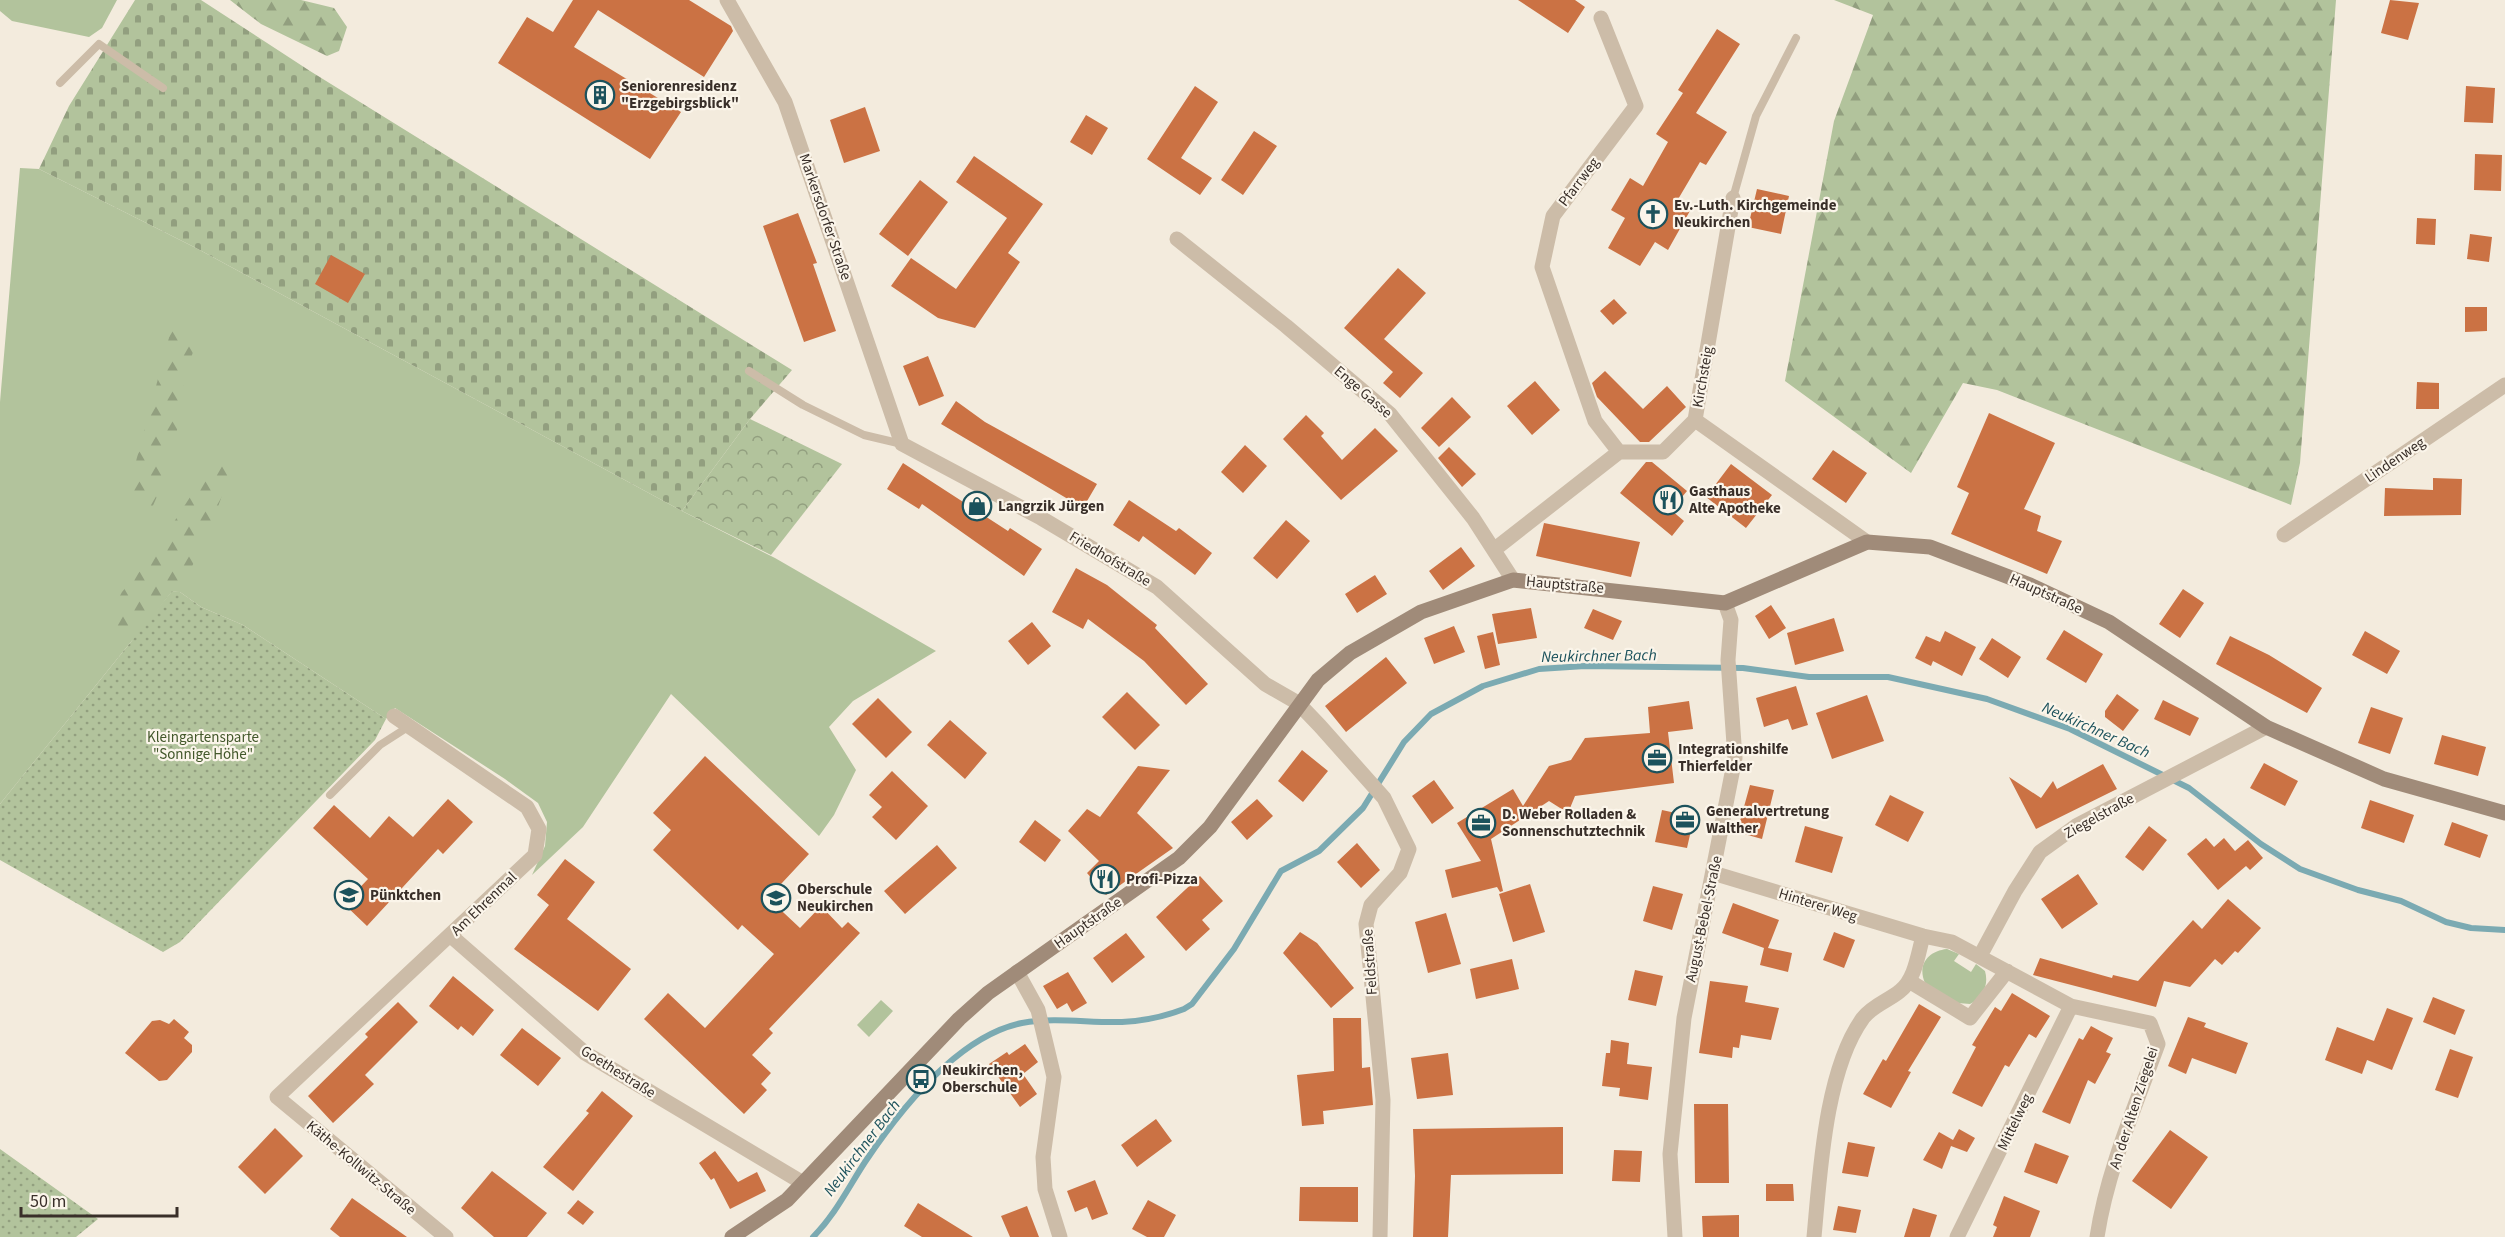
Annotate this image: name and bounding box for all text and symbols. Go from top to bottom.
place label: Seniorenresidenz "Erzgebirgsblick" [621,76,739,114]
building icon: Seniorenresidenz "Erzgebirgsblick" [584,79,616,111]
street label: Markersdorfer Straße [794,151,856,283]
street label: Pfarrweg [1554,153,1605,211]
place label: Ev.-Luth. Kirchgemeinde Neukirchen [1674,195,1837,233]
church icon: Ev.-Luth. Kirchgemeinde Neukirchen [1637,198,1669,230]
street label: Kirchsteig [1687,344,1719,409]
street label: Enge Gasse [1329,361,1397,423]
street label: Lindenweg [2361,432,2430,488]
place label: Gasthaus Alte Apotheke [1688,481,1781,519]
restaurant icon: Gasthaus Alte Apotheke [1652,484,1684,516]
shop icon: Langrzik Jürgen [961,490,993,522]
place label: Langrzik Jürgen [998,496,1104,517]
street label: Friedhofstraße [1065,526,1155,592]
street label: Hauptstraße [2006,569,2086,619]
street label: Hauptstraße [1525,571,1605,599]
water label: Neukirchner Bach [1541,644,1657,668]
water label: Neukirchner Bach [2039,696,2153,764]
park label: Kleingartensparte "Sonnige Höhe" [147,727,259,765]
place label: Integrationshilfe Thierfelder [1678,739,1789,777]
office icon: Integrationshilfe Thierfelder [1641,742,1673,774]
street label: Ziegelstraße [2060,788,2138,844]
place label: Generalvertretung Walther [1706,801,1829,839]
place label: D. Weber Rolladen & Sonnenschutztechnik [1502,804,1646,842]
office icon: Generalvertretung Walther [1669,804,1701,836]
office icon: D. Weber Rolladen & Sonnenschutztechnik [1465,807,1497,839]
street label: August-Bebel-Straße [1680,854,1728,984]
restaurant icon: Profi-Pizza [1089,863,1121,895]
street label: Am Ehrenmal [446,867,522,941]
place label: Profi-Pizza [1126,869,1198,890]
school or university icon: Pünktchen [333,879,365,911]
place label: Oberschule Neukirchen [797,879,873,917]
school or university icon: Oberschule Neukirchen [760,882,792,914]
street label: Hinterer Weg [1776,883,1860,927]
place label: Pünktchen [370,885,441,906]
street label: Hauptstraße [1050,892,1126,954]
street label: Feldstraße [1357,928,1383,996]
street label: Goethestraße [576,1041,660,1103]
street label: An der Alten Ziegelei [2104,1044,2164,1172]
place label: Neukirchen, Oberschule [942,1060,1023,1098]
bus stop icon: Neukirchen, Oberschule [905,1063,937,1095]
street label: Mittelweg [1992,1090,2038,1154]
water label: Neukirchner Bach [818,1095,906,1201]
street label: Käthe-Kollwitz-Straße [302,1116,420,1220]
scale bar [21,1180,177,1218]
text: 50 m [30,1189,66,1214]

